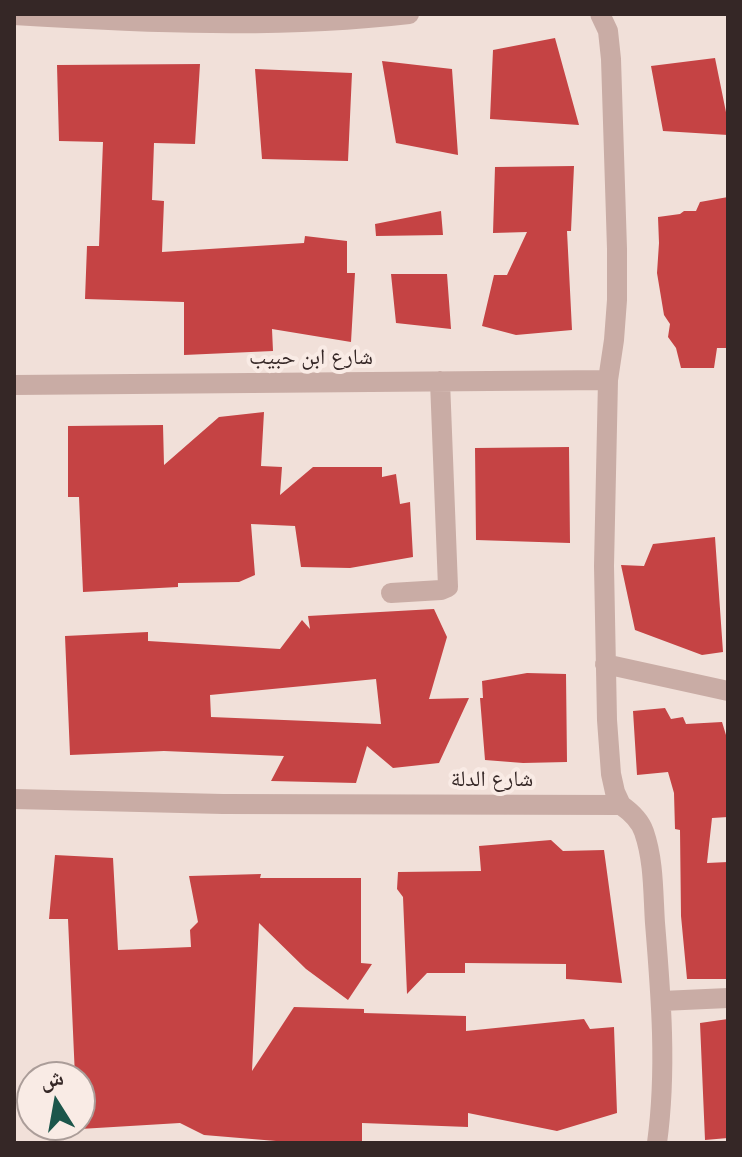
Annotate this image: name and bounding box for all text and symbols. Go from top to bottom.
street label: شارع ابن حبيب [249,345,373,371]
street label: شارع الدلة [451,767,533,793]
north arrow [16,1061,96,1141]
text: ش [38,1063,66,1094]

